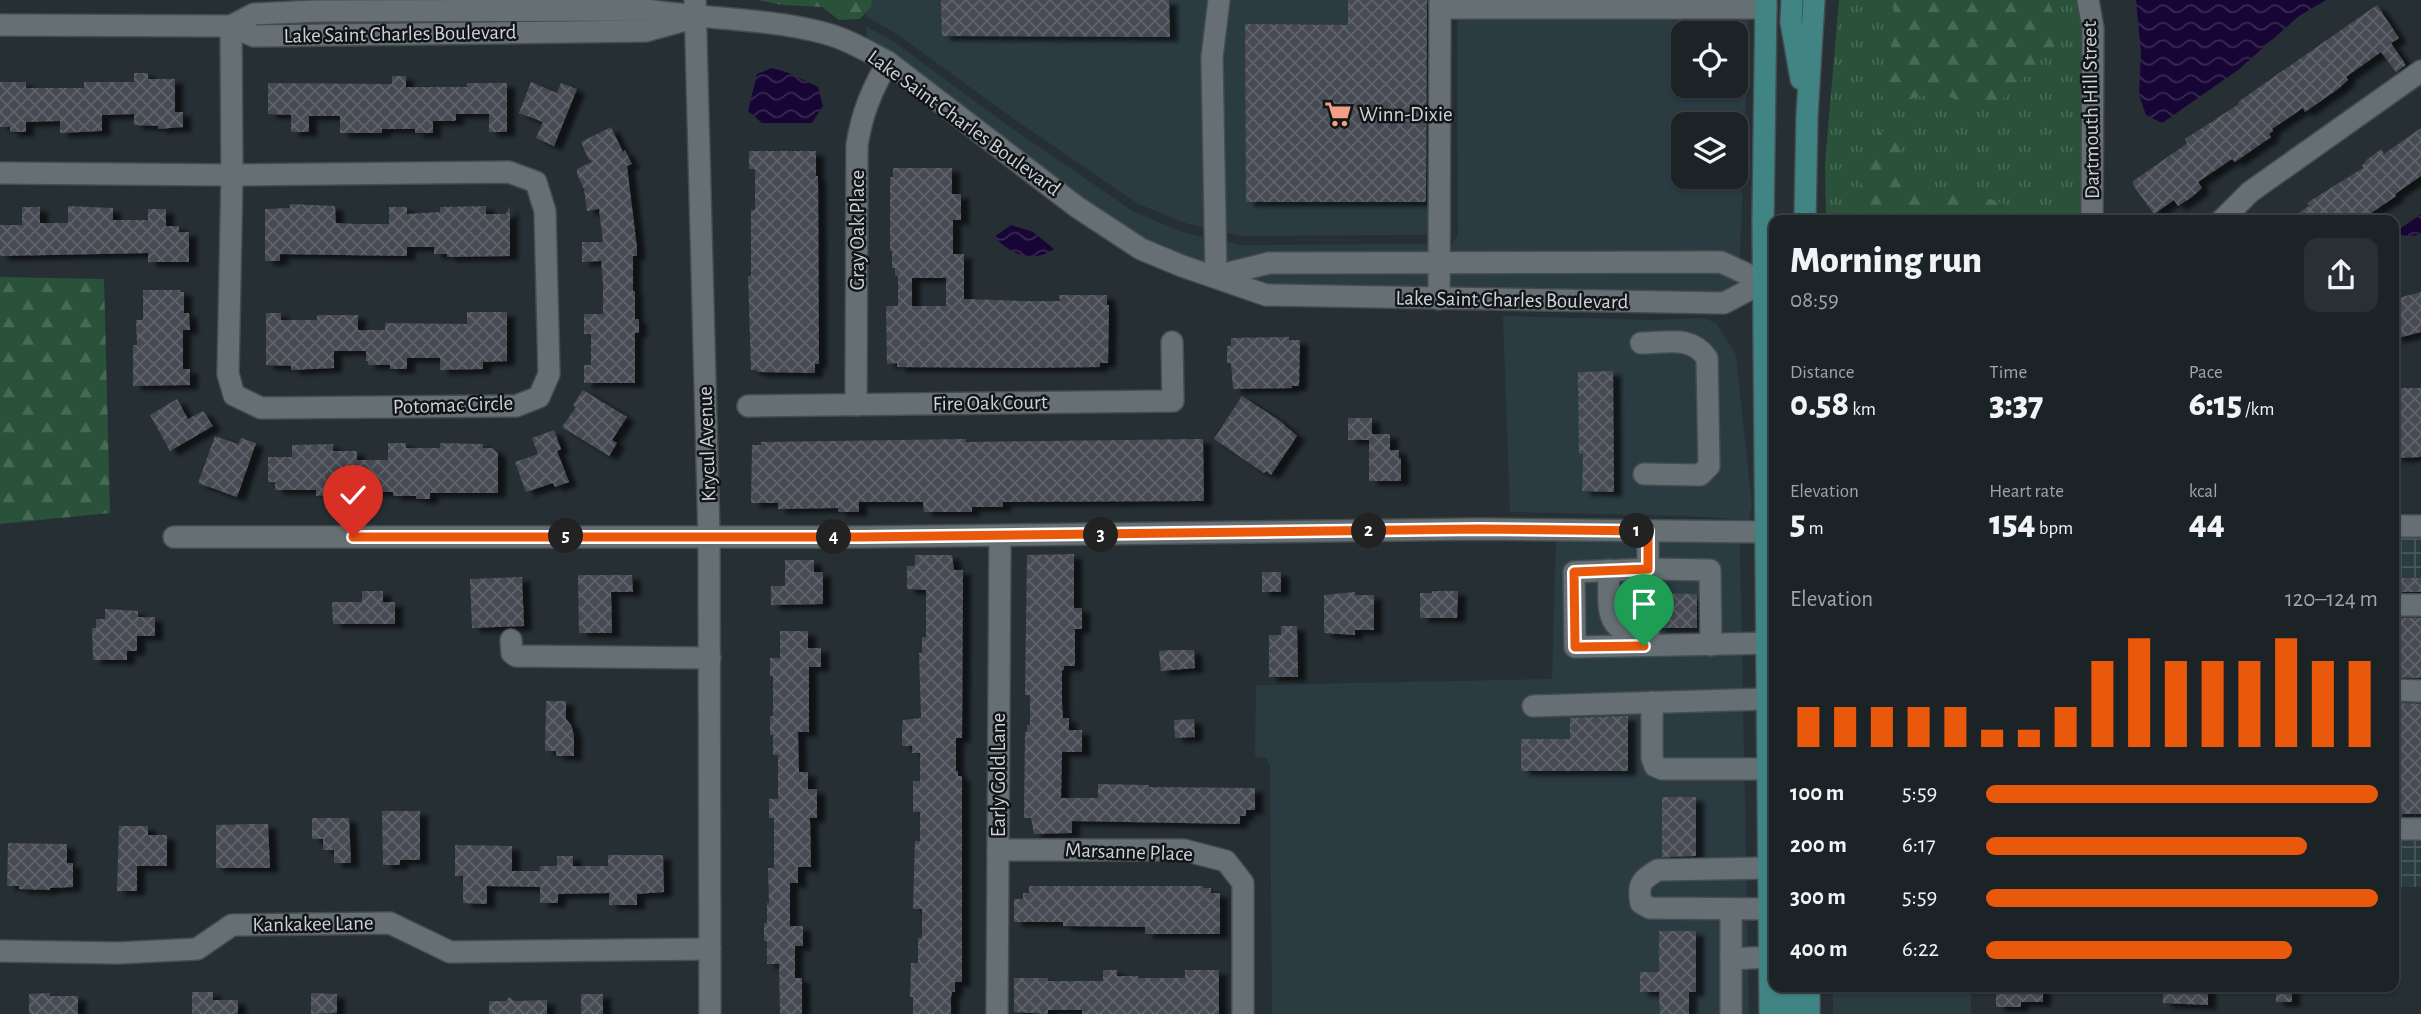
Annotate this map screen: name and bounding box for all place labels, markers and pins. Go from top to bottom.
supermarket icon: Winn-Dixie [1323,99,1353,129]
place label: Winn-Dixie [1359,104,1453,125]
pin [323,465,383,537]
pin: 2 [1352,514,1386,548]
pin: 1 [1620,514,1654,548]
pin: 5 [548,518,584,554]
pin: 3 [1084,518,1118,552]
pin: 4 [816,520,852,554]
pin [1614,574,1674,646]

